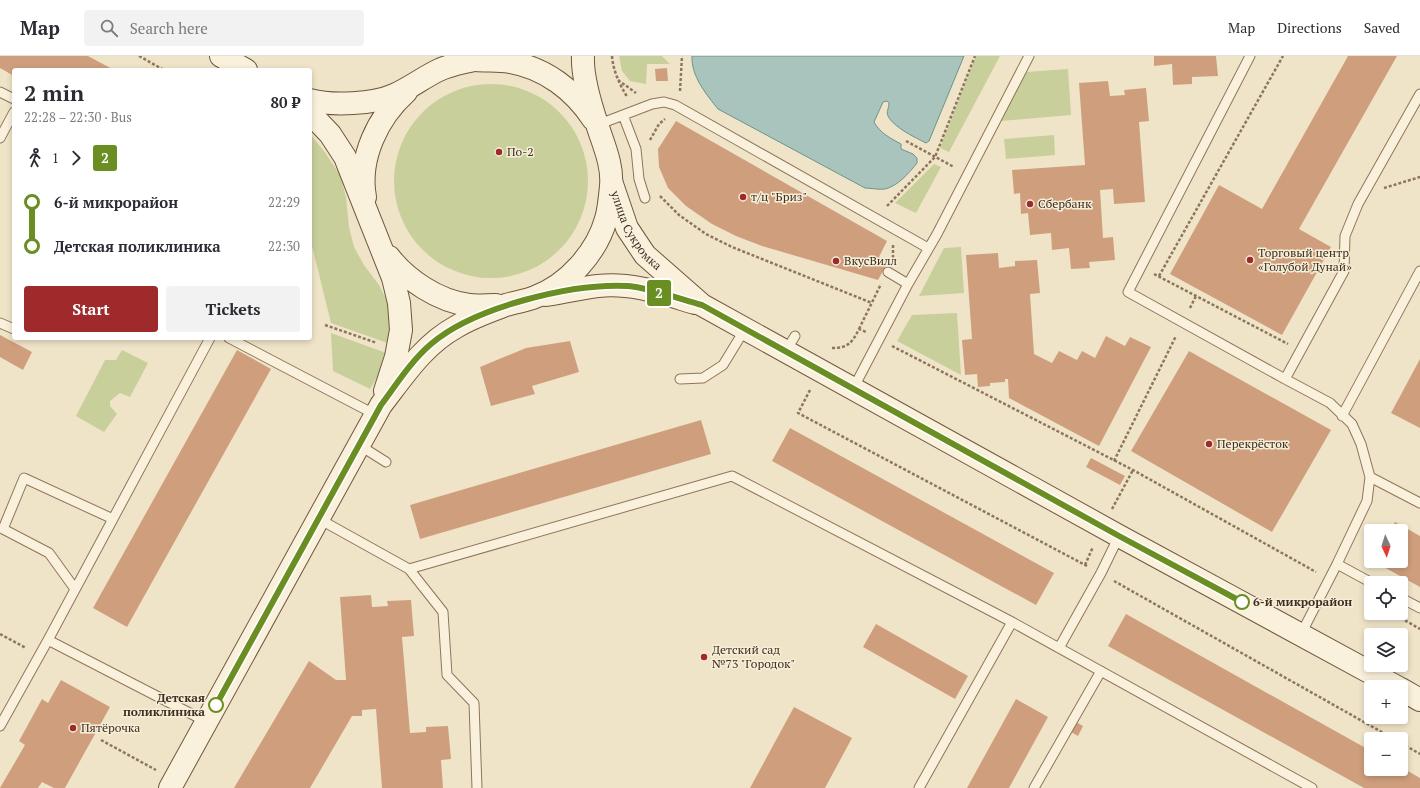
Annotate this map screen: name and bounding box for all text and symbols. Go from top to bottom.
search box [84,10,364,46]
text: Map [20,15,60,40]
icon: search [98,17,120,39]
text: Search here [130,18,208,38]
text: Map [1228,18,1255,37]
text: Directions [1277,18,1342,37]
text: Saved [1364,18,1400,37]
text: 2 min [24,78,84,107]
text: 80 ₽ [271,92,300,112]
text: 22:28 – 22:30 · Bus [24,108,132,126]
place label: По-2 [507,144,534,159]
icon: walk [24,147,46,169]
icon: forward [65,147,87,169]
marker: По-2 [494,147,504,157]
text: 2 [101,148,109,167]
text: 1 [52,149,59,167]
street label: улица Сукромка [608,188,665,273]
place label: т/ц "Бриз" [751,189,807,204]
text: 6-й микрорайон [54,192,178,212]
marker: т/ц "Бриз" [738,192,748,202]
text: 22:29 [268,193,300,211]
place label: Сбербанк [1038,196,1092,211]
marker: Сбербанк [1025,199,1035,209]
text: Детская поликлиника [54,236,221,256]
text: 22:30 [268,237,300,255]
place label: Торговый центр «Голубой Дунай» [1258,245,1352,274]
place label: ВкусВилл [844,253,898,268]
marker: Торговый центр «Голубой Дунай» [1245,255,1255,265]
marker: ВкусВилл [831,256,841,266]
line badge: 2 [646,280,672,306]
text: 2 [655,283,663,302]
button: Start [24,286,158,332]
button: Tickets [166,286,300,332]
place label: Перекрёсток [1217,436,1289,451]
marker: Перекрёсток [1204,439,1214,449]
north arrow [1364,524,1408,568]
map controls [1364,524,1408,776]
button: locate [1364,576,1408,620]
marker: 6-й микрорайон [1234,594,1250,610]
place label: 6-й микрорайон [1253,594,1352,609]
button: layers [1364,628,1408,672]
place label: Детский сад №73 "Городок" [712,642,795,671]
marker: Детский сад №73 "Городок" [699,652,709,662]
button: + [1364,680,1408,724]
place label: Детская поликлиника [123,690,205,719]
marker: Детская поликлиника [208,697,224,713]
place label: Пятёрочка [81,720,140,735]
marker: Пятёрочка [68,723,78,733]
button: − [1364,732,1408,776]

